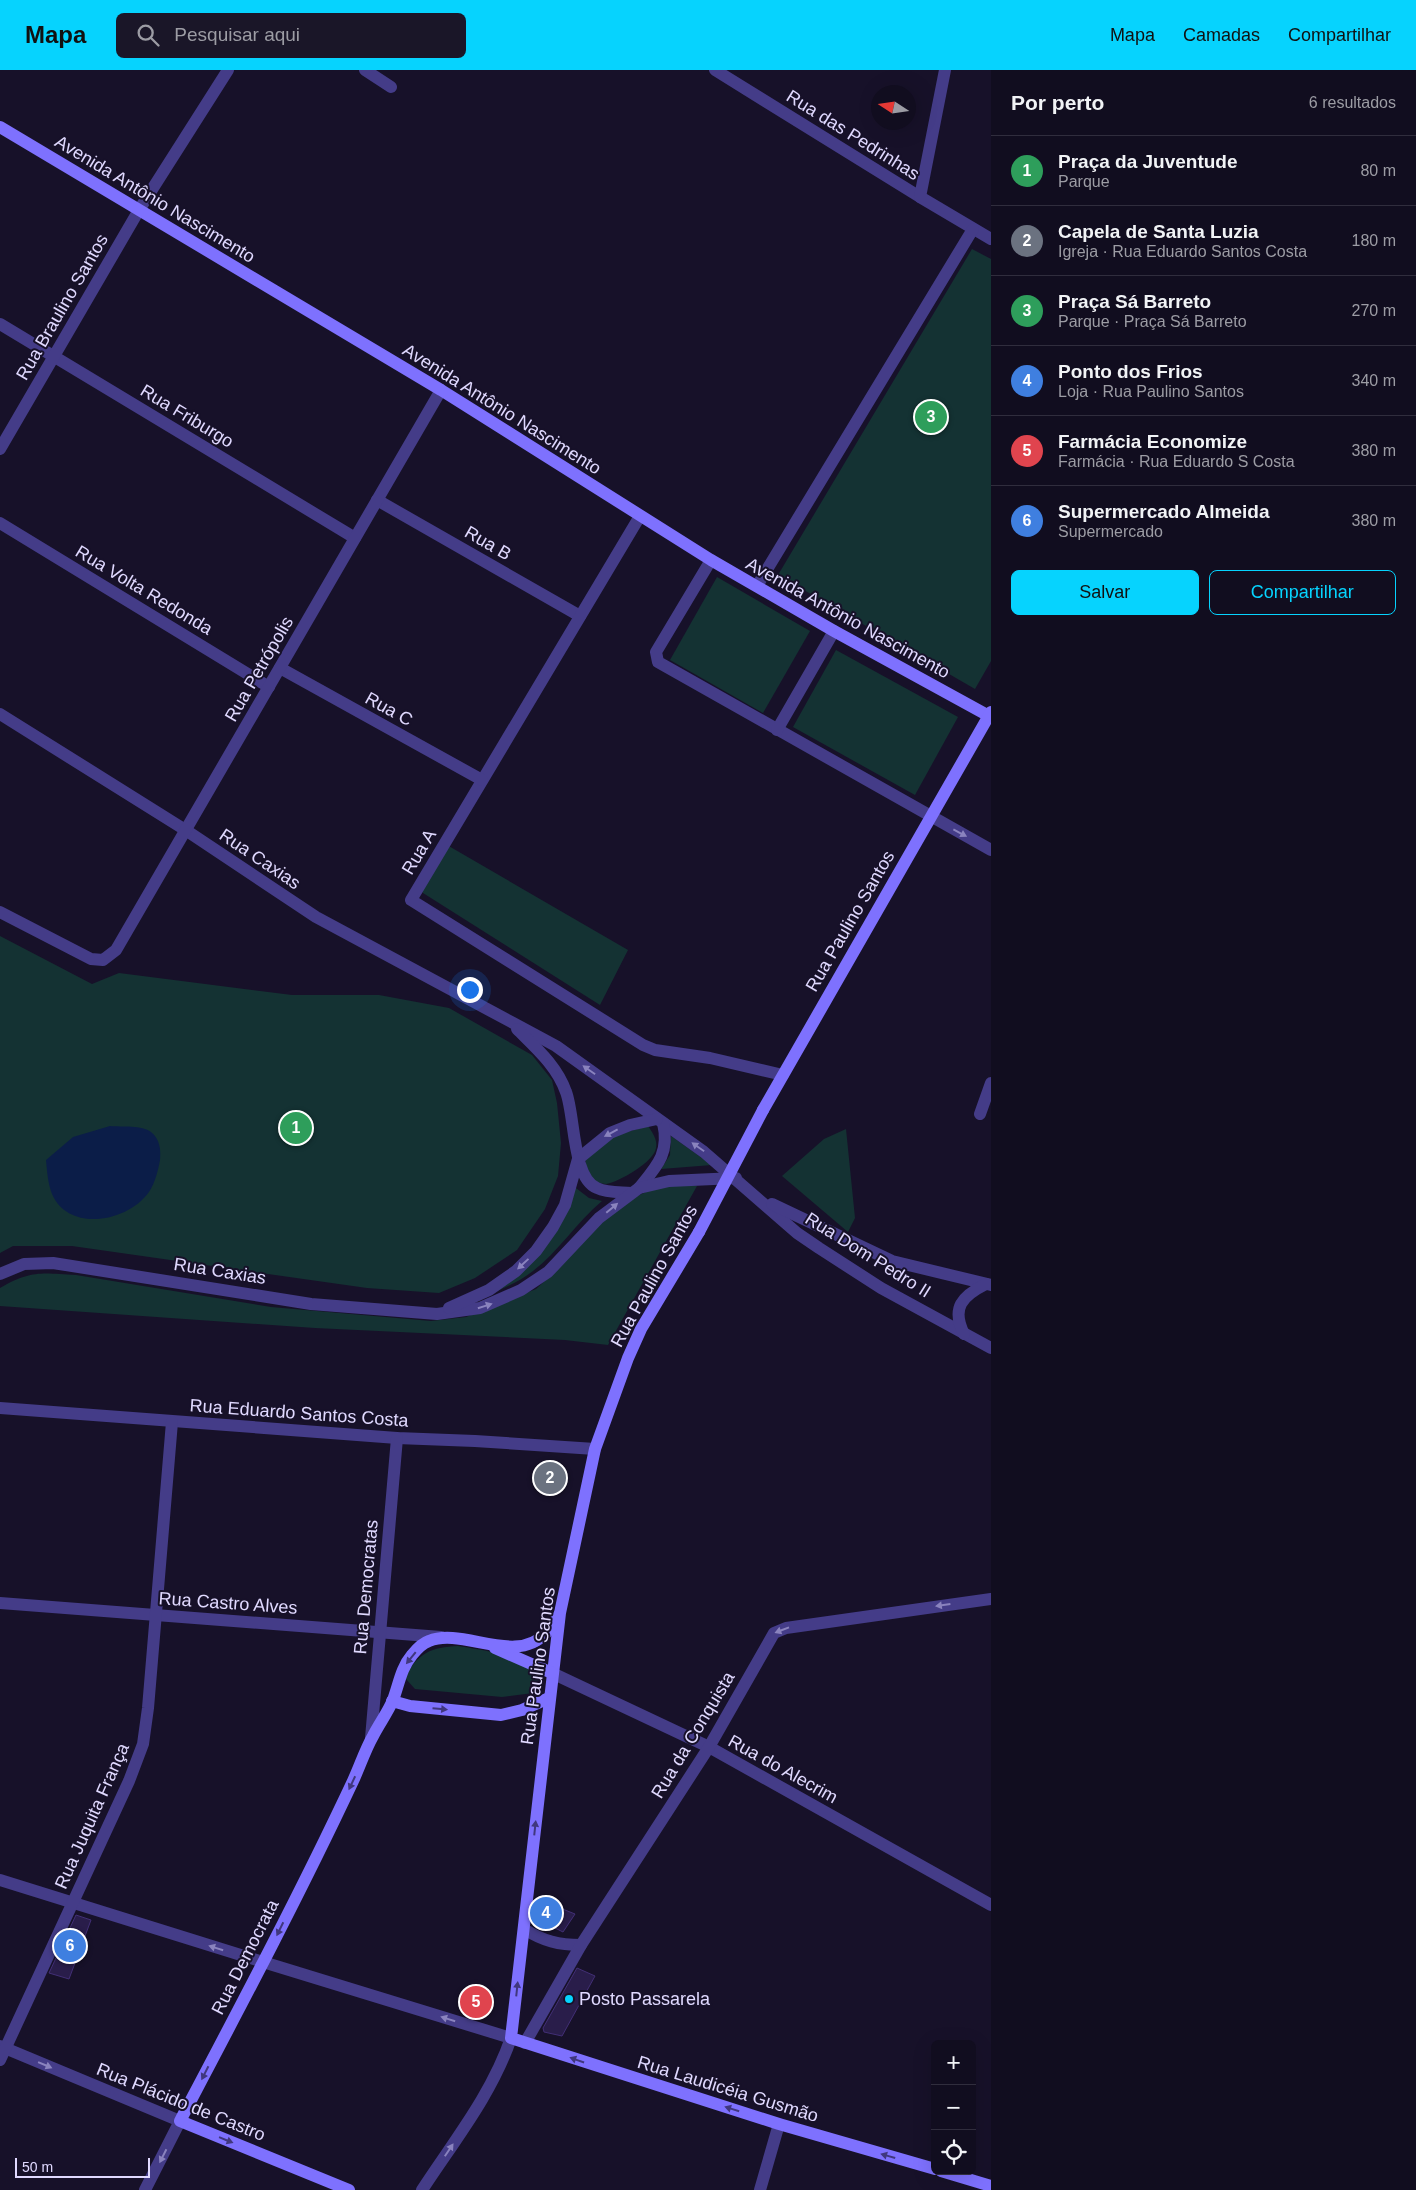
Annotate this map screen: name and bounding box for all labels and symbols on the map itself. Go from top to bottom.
north arrow [871,85,916,130]
street label: Rua das Pedrinhas [783,86,923,184]
street label: Avenida Antônio Nascimento [51,131,259,267]
street label: Rua Braulino Santos [12,231,112,383]
street label: Avenida Antônio Nascimento [399,340,605,478]
street label: Rua Friburgo [137,380,237,452]
pin: 3 [915,398,947,436]
street label: Rua B [461,522,515,564]
street label: Rua Volta Redonda [72,541,217,639]
street label: Avenida Antônio Nascimento [743,554,953,682]
street label: Rua Petrópolis [221,613,297,725]
street label: Rua C [362,688,416,730]
street label: Rua Caxias [216,825,304,893]
street label: Rua A [398,826,440,878]
one-way arrow [954,829,967,838]
street label: Rua Paulino Santos [802,847,898,995]
your location [457,977,483,1003]
one-way arrow [582,1065,596,1075]
pin: 1 [280,1109,312,1147]
one-way arrow [604,1129,618,1137]
one-way arrow [691,1142,705,1152]
one-way arrow [606,1202,619,1213]
street label: Rua Paulino Santos [607,1202,701,1350]
street label: Rua Dom Pedro II [802,1208,934,1302]
street label: Rua Caxias [172,1254,268,1288]
one-way arrow [518,1258,530,1270]
one-way arrow [478,1301,493,1309]
street label: Rua Eduardo Santos Costa [189,1395,410,1431]
pin: 2 [534,1459,566,1497]
street label: Rua Democratas [350,1519,382,1655]
street label: Rua Paulino Santos [517,1586,559,1746]
street label: Rua Castro Alves [158,1588,298,1618]
one-way arrow [934,1601,950,1609]
one-way arrow [774,1626,789,1634]
one-way arrow [405,1651,416,1664]
street label: Rua da Conquista [647,1667,739,1802]
one-way arrow [433,1705,449,1713]
street label: Rua do Alecrim [725,1731,841,1807]
street label: Rua Juquita França [51,1739,133,1892]
one-way arrow [347,1776,355,1790]
one-way arrow [531,1820,539,1836]
pin: 4 [530,1894,562,1932]
street label: Rua Democrata [207,1895,283,2018]
one-way arrow [276,1921,284,1936]
pin: 6 [54,1927,86,1965]
one-way arrow [209,1943,224,1951]
one-way arrow [513,1981,521,1997]
pin: 5 [460,1983,492,2021]
place label: Posto Passarela [579,1989,711,2009]
marker: Posto Passarela [563,1993,575,2005]
one-way arrow [440,2014,455,2022]
street label: Rua Laudicéia Gusmão [635,2052,821,2126]
one-way arrow [570,2056,585,2063]
street label: Rua Plácido de Castro [94,2059,268,2145]
one-way arrow [38,2061,52,2069]
one-way arrow [201,2066,209,2080]
one-way arrow [725,2105,740,2113]
one-way arrow [218,2136,233,2144]
one-way arrow [444,2143,454,2156]
one-way arrow [159,2148,167,2163]
one-way arrow [880,2151,895,2159]
scale bar [15,2155,150,2178]

